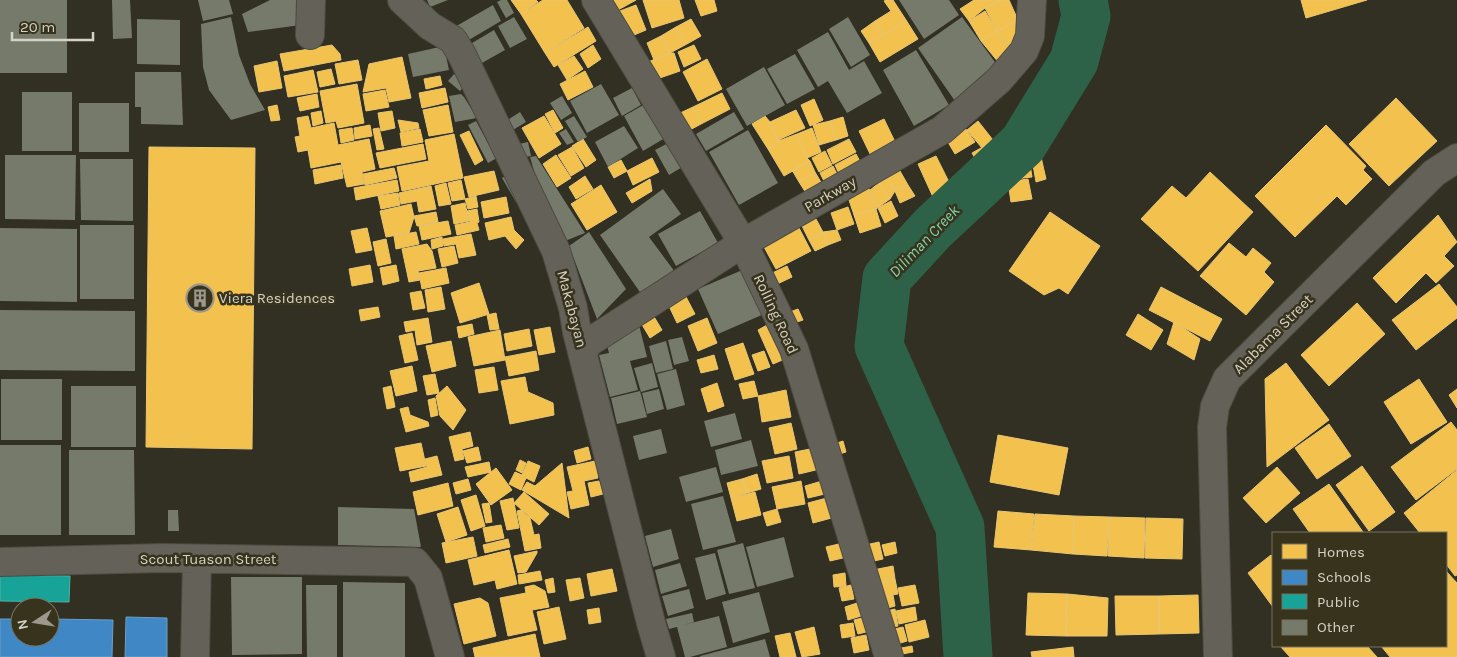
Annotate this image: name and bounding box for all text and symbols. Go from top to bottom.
scale bar [12,10,94,42]
text: 20 m [20,18,55,36]
street label: Parkway [801,172,859,216]
water label: Diliman Creek [885,200,964,281]
street label: Makabayan [553,268,591,350]
street label: Rolling Road [750,271,802,357]
building icon: Viera Residences [185,283,215,313]
place label: Viera Residences [219,289,335,307]
street label: Alabama Street [1229,290,1317,378]
legend [1272,532,1447,647]
text: Homes [1317,543,1365,561]
street label: Scout Tuason Street [140,550,277,568]
text: Schools [1317,568,1371,586]
text: Public [1317,593,1360,611]
north arrow [10,597,60,647]
text: N [13,618,32,631]
text: Other [1317,618,1355,636]

